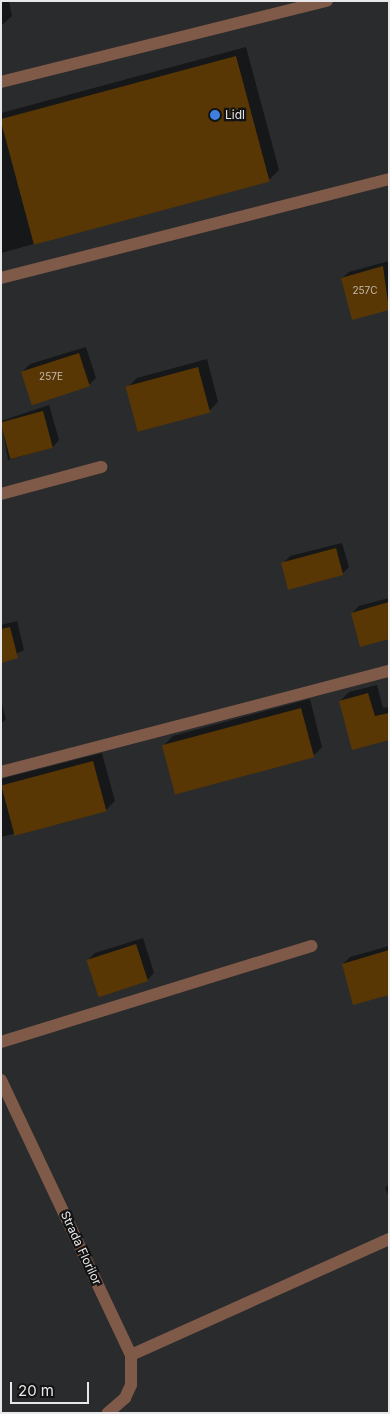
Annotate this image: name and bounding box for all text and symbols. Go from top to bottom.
place label: Lidl [225,108,245,122]
marker: Lidl [209,109,221,121]
house number: 257C [352,285,378,297]
house number: 257E [39,371,63,383]
street label: Strada Florilor [58,1209,104,1287]
scale bar [12,1372,91,1404]
text: 20 m [18,1381,54,1400]

